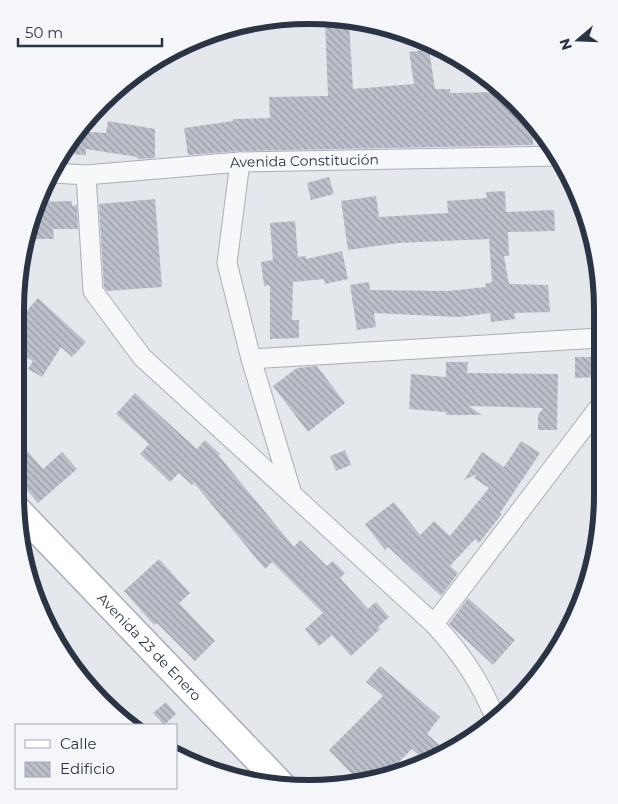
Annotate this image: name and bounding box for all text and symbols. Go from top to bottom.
scale bar [18,15,161,47]
north arrow [553,15,603,65]
text: 50 m [25,23,63,42]
text: N [555,36,576,53]
street label: Avenida Constitución [229,150,379,172]
street label: Avenida 23 de Enero [93,589,205,705]
legend [15,724,178,789]
text: Calle [60,734,97,753]
text: Edificio [60,759,115,778]

